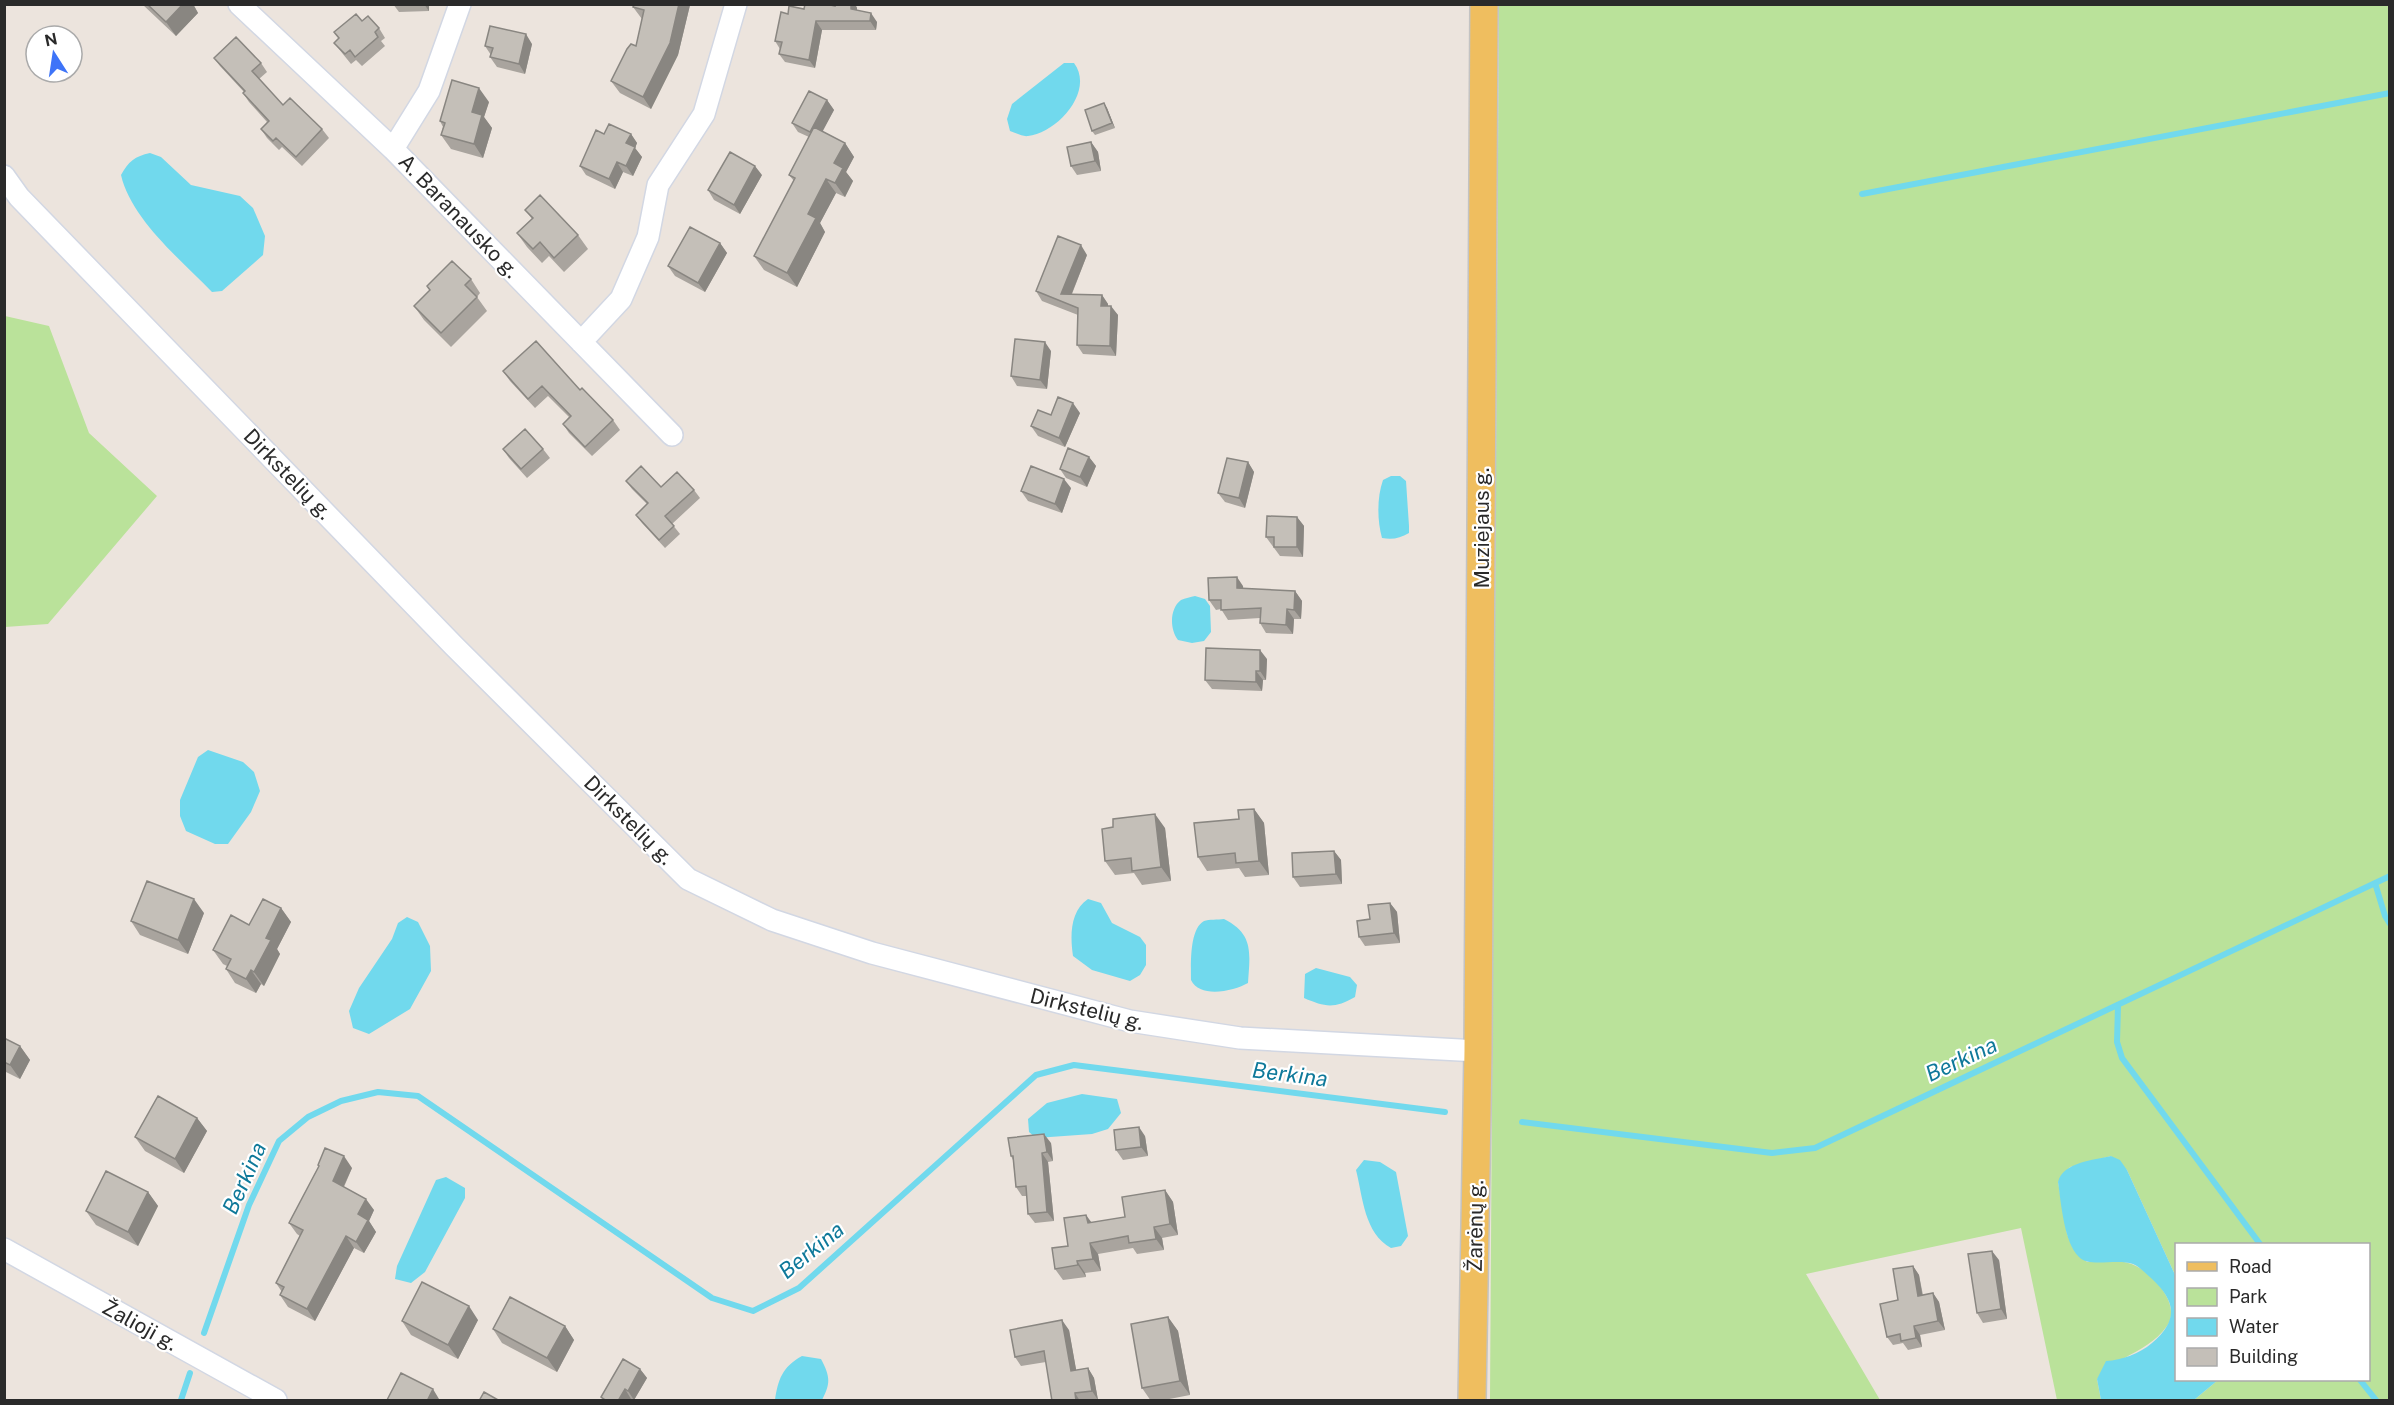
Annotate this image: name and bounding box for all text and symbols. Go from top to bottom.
north arrow [24,24,84,84]
text: N [43,29,59,50]
street label: A. Baranausko g. [394,149,524,283]
street label: Dirkstelių g. [239,423,337,525]
street label: Muziejaus g. [1469,468,1494,588]
street label: Dirkstelių g. [579,770,679,870]
street label: Dirkstelių g. [1028,983,1146,1035]
water label: Berkina [1921,1031,2001,1087]
water label: Berkina [1251,1056,1329,1092]
water label: Berkina [217,1138,271,1218]
street label: Žarėnų g. [1462,1180,1488,1272]
water label: Berkina [773,1216,849,1284]
legend [2175,1243,2370,1381]
text: Road [2229,1256,2272,1277]
text: Park [2229,1286,2267,1307]
street label: Žalioji g. [98,1294,182,1356]
text: Water [2229,1316,2279,1337]
text: Building [2229,1346,2298,1367]

